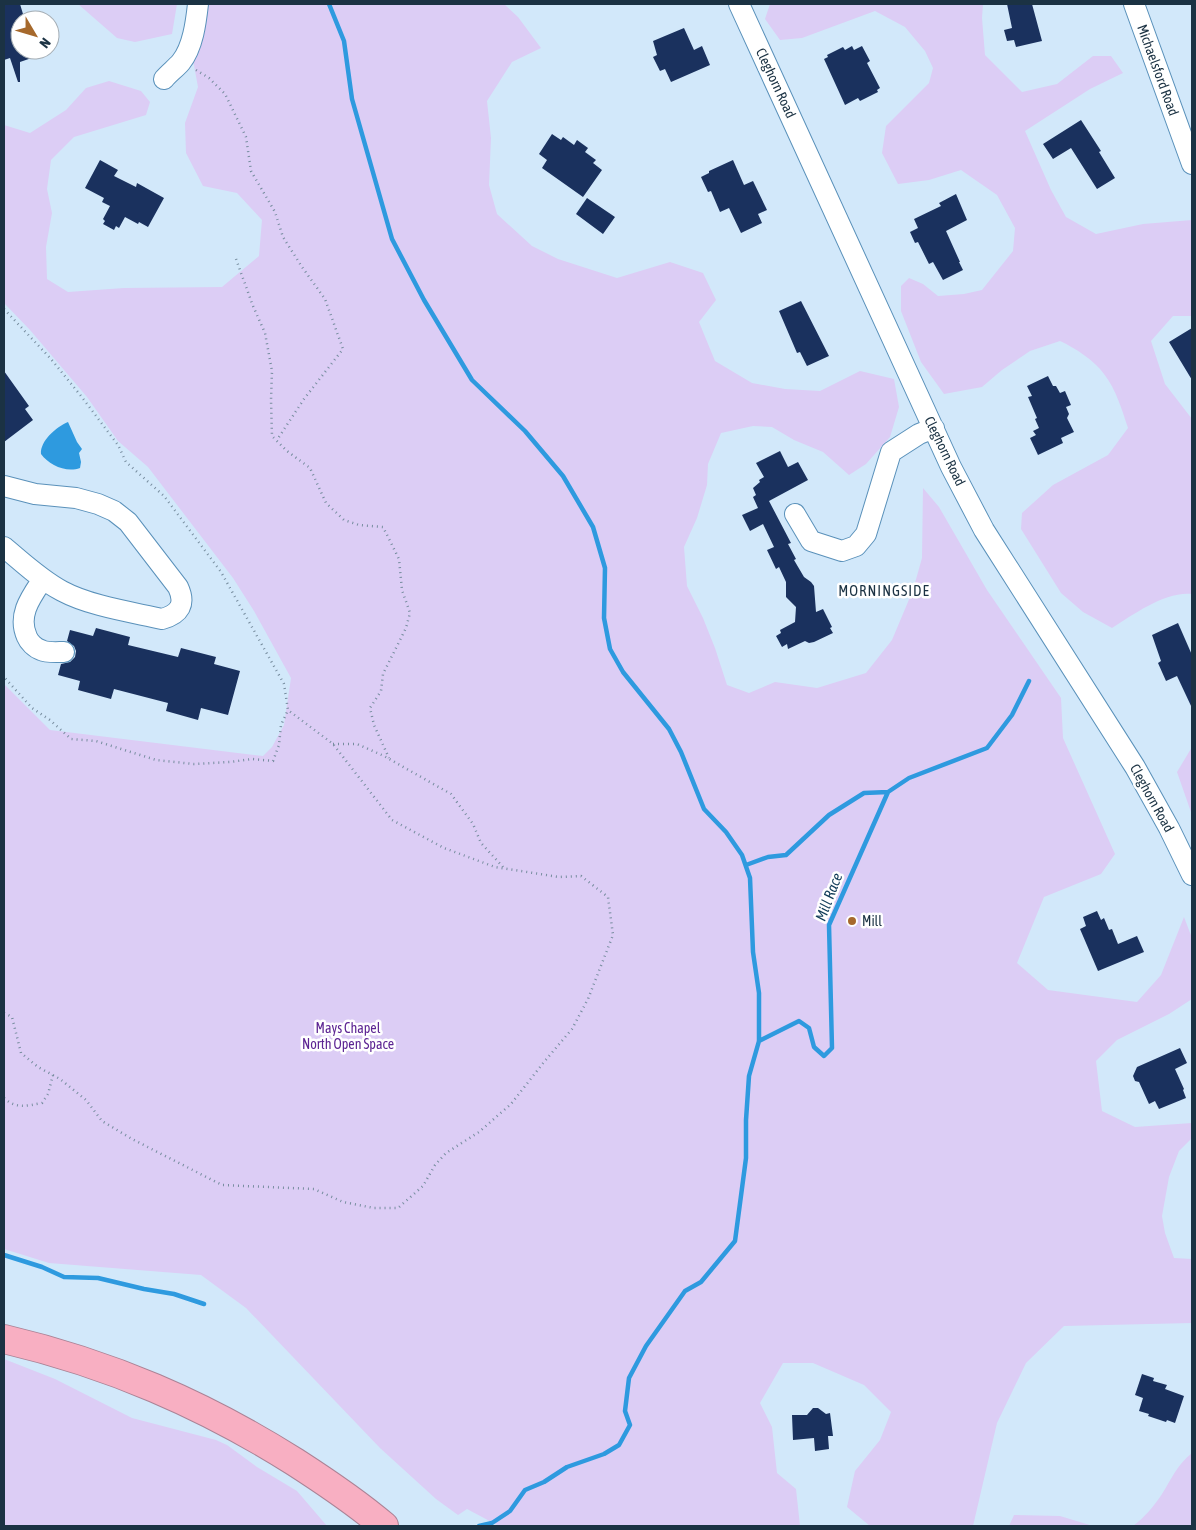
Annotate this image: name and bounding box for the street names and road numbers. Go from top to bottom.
street label: Michaelsford Road [1134,22,1182,118]
street label: Cleghorn Road [753,46,799,120]
street label: Cleghorn Road [921,414,969,488]
street label: Cleghorn Road [1127,761,1177,835]

